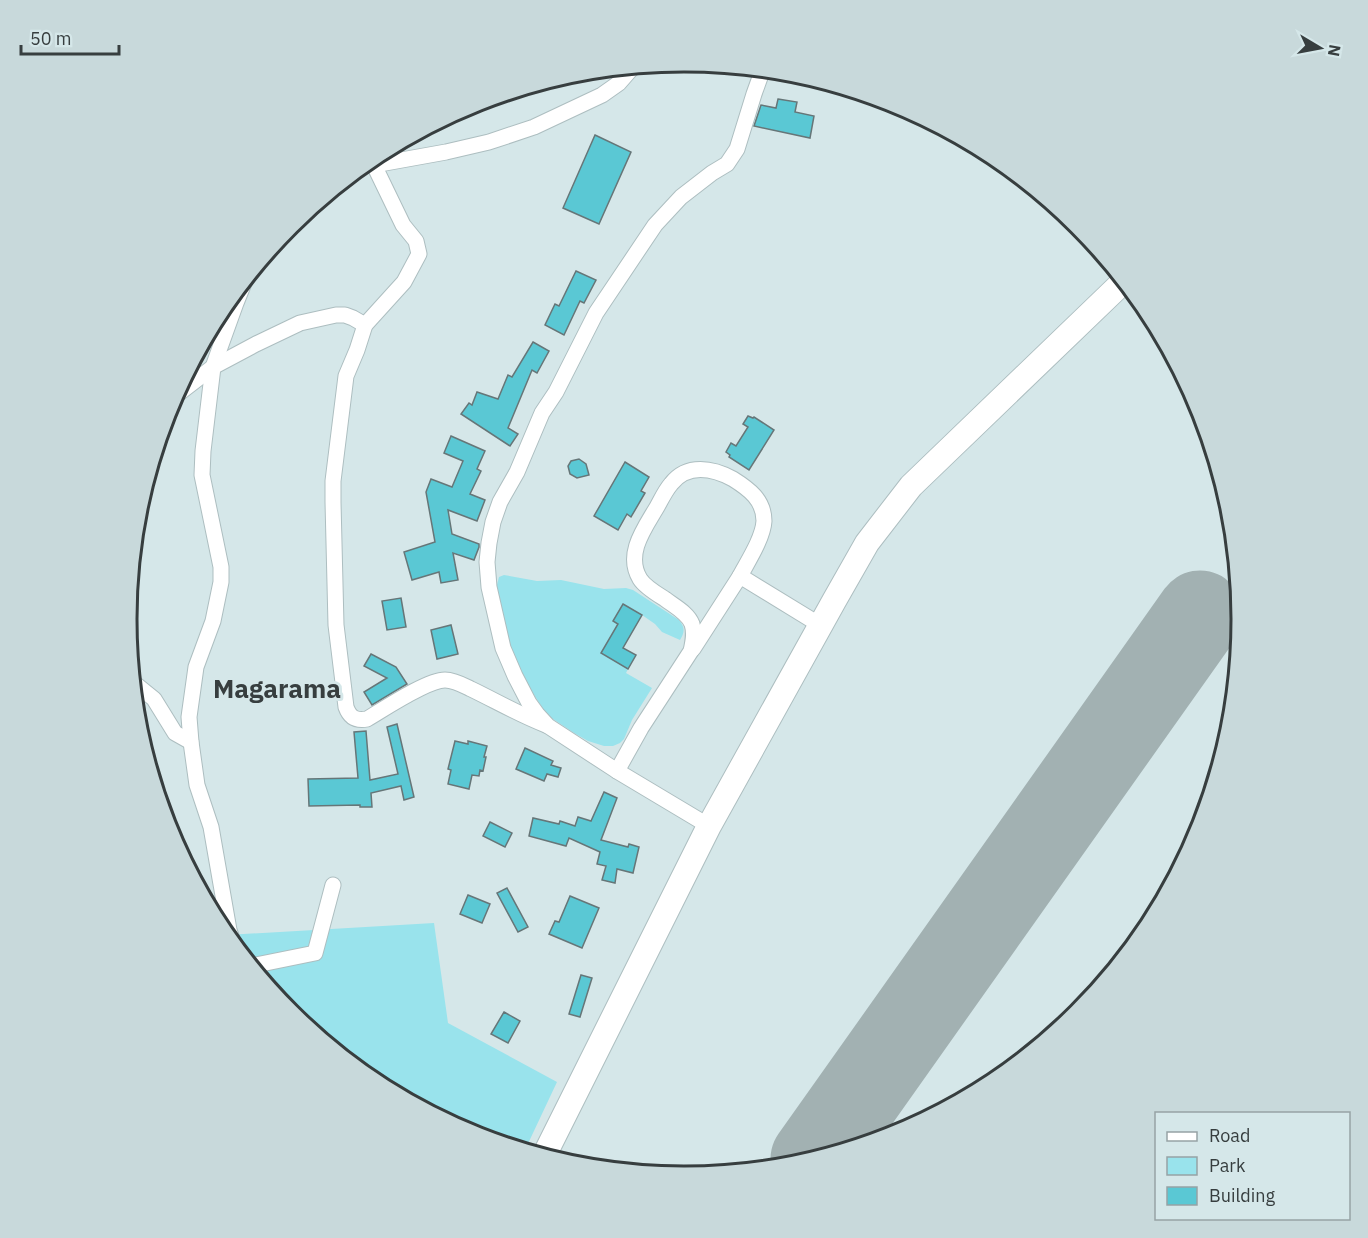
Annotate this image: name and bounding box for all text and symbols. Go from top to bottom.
scale bar [21,18,118,56]
north arrow [1290,18,1350,78]
text: 50 m [30,27,72,50]
text: N [1324,43,1346,58]
district label: Magarama [213,671,341,705]
legend [1155,1112,1350,1220]
text: Road [1209,1124,1250,1147]
text: Park [1209,1154,1246,1177]
text: Building [1209,1184,1276,1207]

